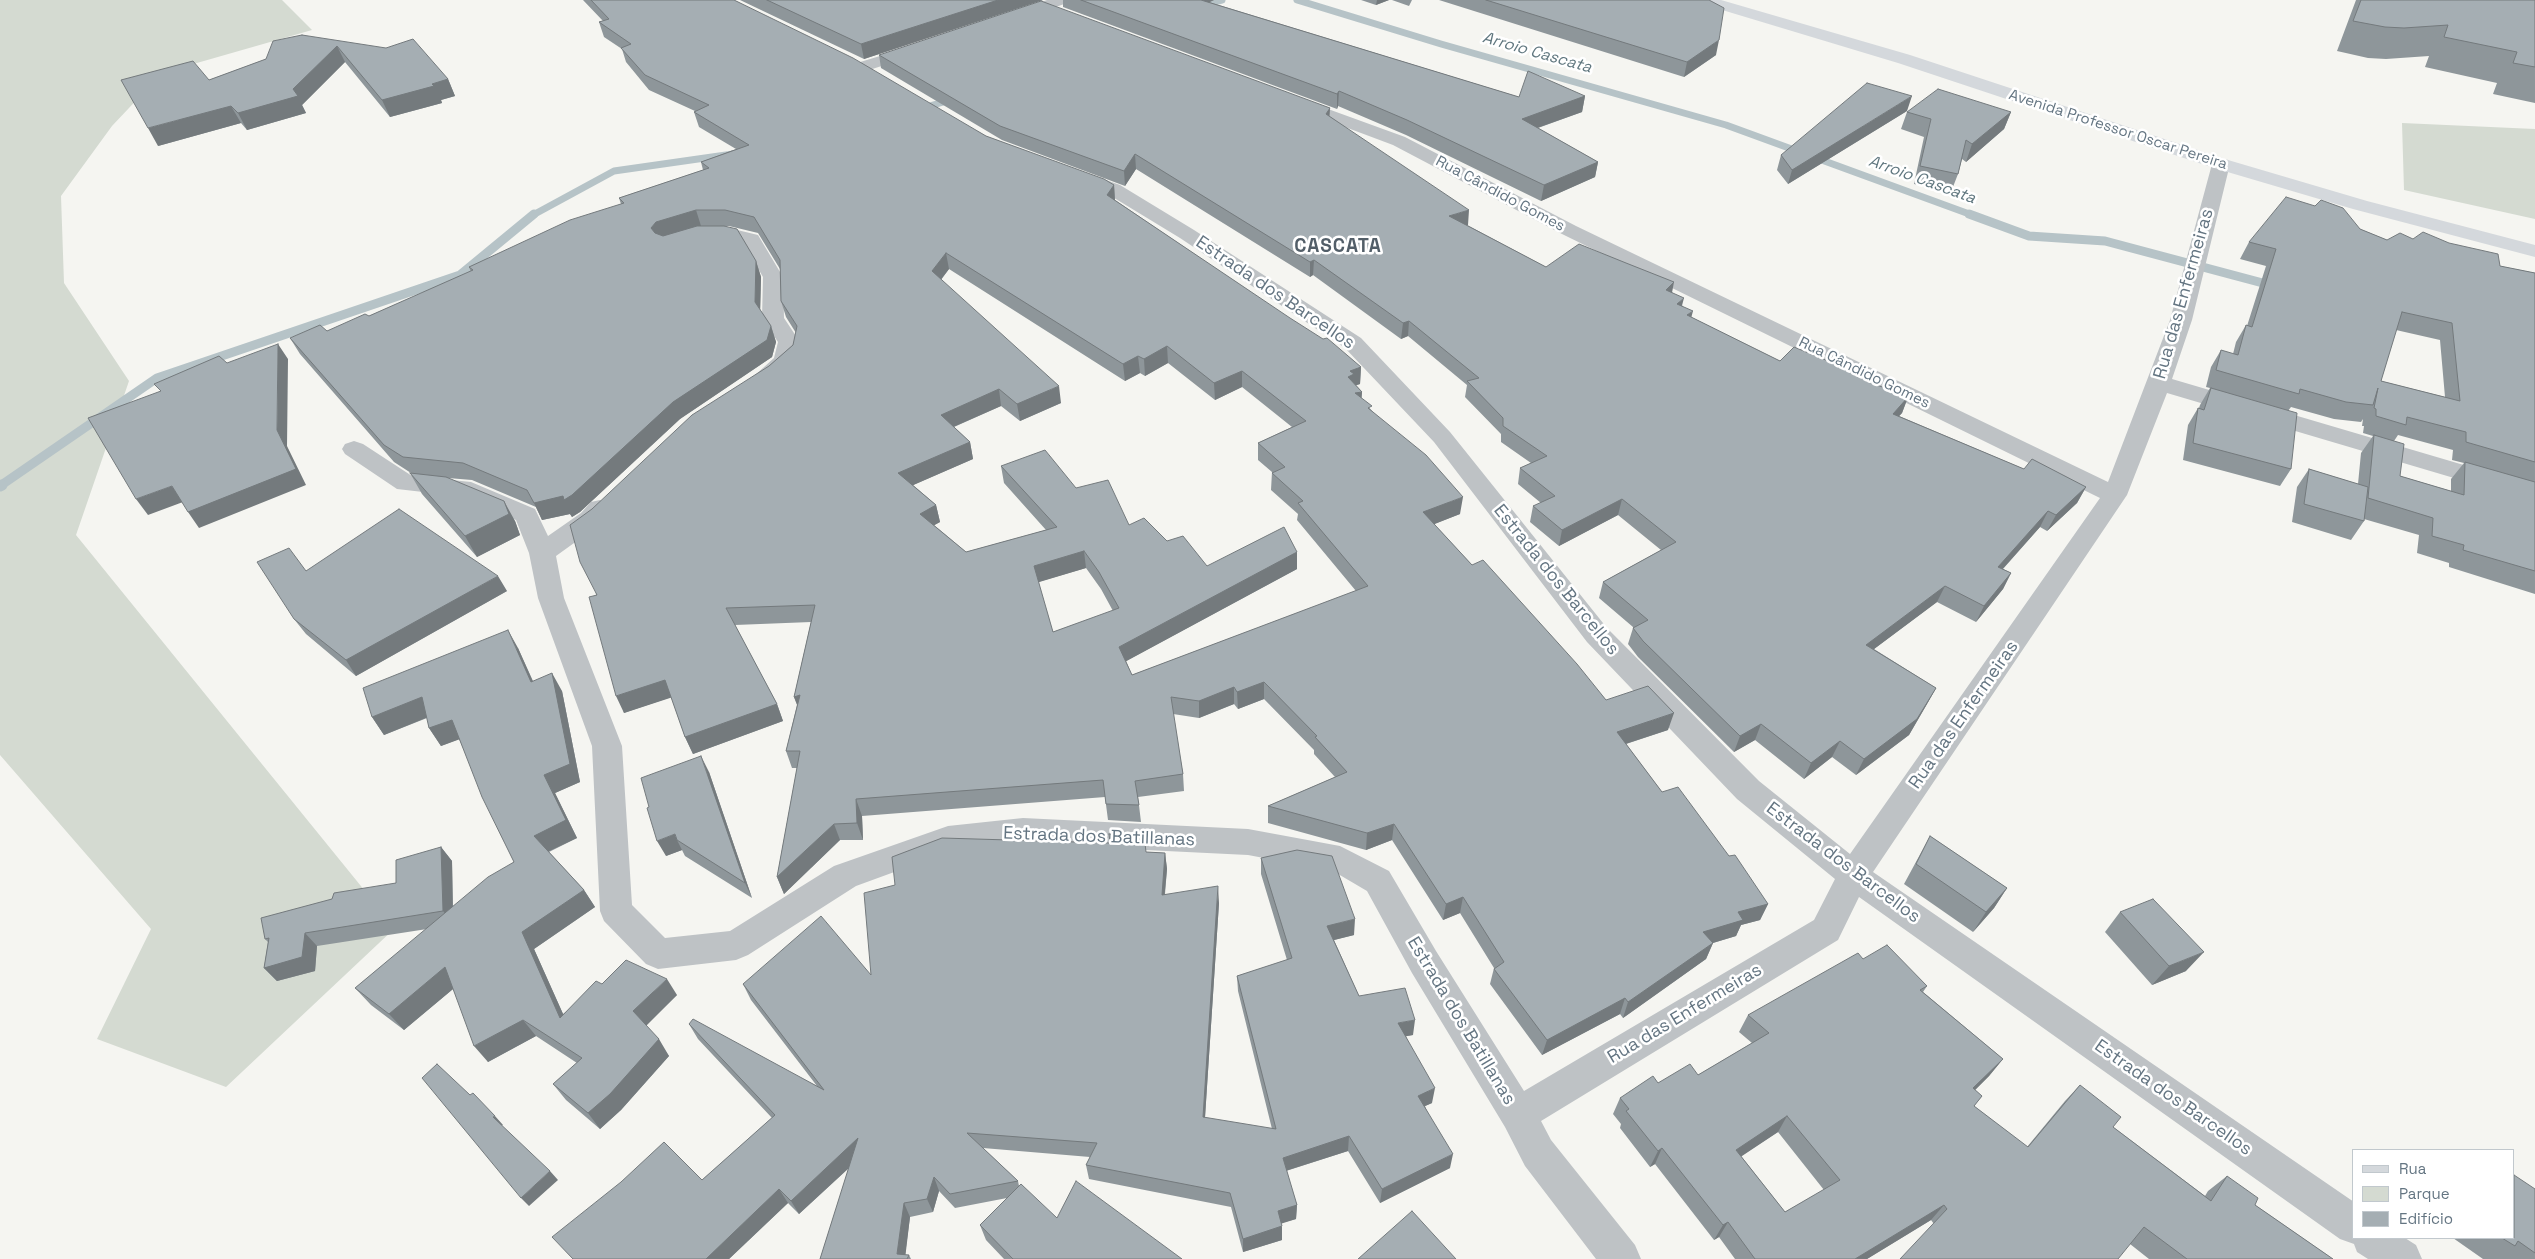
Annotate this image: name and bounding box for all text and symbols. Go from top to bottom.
water label: Arroio Cascata [1480,28,1594,78]
street label: Avenida Professor Oscar Pereira [2006,86,2230,174]
street label: Rua Cândido Gomes [1432,152,1568,236]
water label: Arroio Cascata [1866,152,1978,208]
street label: Rua das Enfermeiras [2149,206,2219,382]
street label: Estrada dos Barcellos [1191,232,1359,354]
district label: CASCATA [1293,236,1383,258]
street label: Rua Cândido Gomes [1796,333,1932,413]
street label: Estrada dos Barcellos [1489,500,1623,660]
street label: Rua das Enfermeiras [1905,637,2023,793]
street label: Estrada dos Barcellos [1762,798,1924,928]
street label: Estrada dos Batillanas [1003,823,1195,851]
street label: Estrada dos Batillanas [1402,933,1520,1109]
street label: Rua das Enfermeiras [1604,959,1766,1069]
street label: Estrada dos Barcellos [2090,1035,2256,1161]
legend [2352,1149,2515,1239]
text: Rua [2399,1159,2426,1178]
text: Parque [2399,1184,2450,1203]
text: Edifício [2399,1209,2453,1228]

